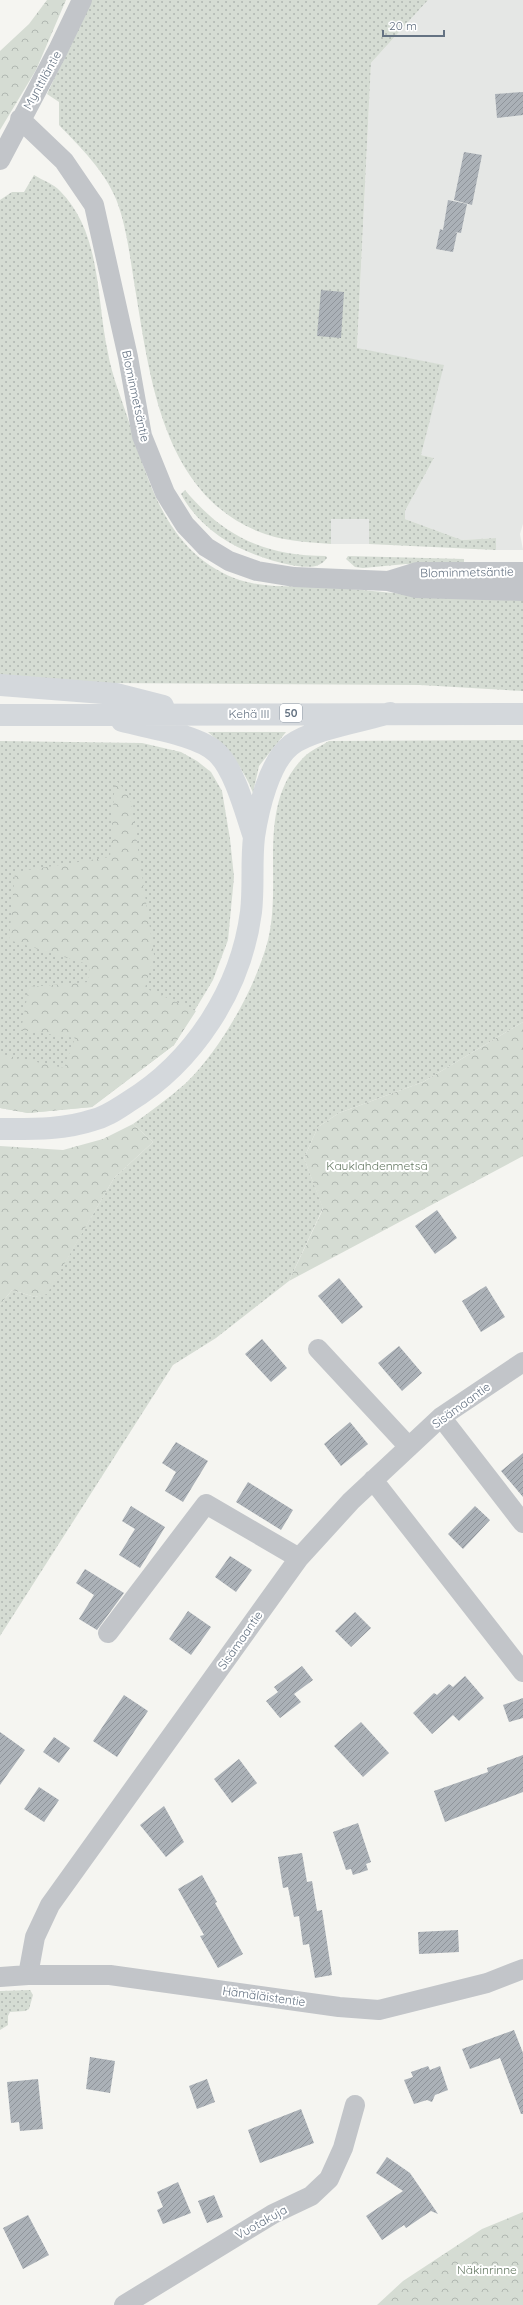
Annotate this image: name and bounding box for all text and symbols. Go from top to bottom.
scale bar [383,12,444,38]
text: 20 m [389,18,417,33]
street label: Mynttiläntie [20,48,64,112]
street label: Blominmetsäntie [119,349,153,443]
street label: Blominmetsäntie [420,564,514,580]
road number: 50 [280,704,302,722]
street label: Kehä III [229,706,270,721]
park label: Kauklahdenmetsä [326,1158,428,1173]
street label: Sisämaantie [429,1379,493,1431]
street label: Sisämaantie [214,1608,266,1672]
street label: Hämäläistentie [222,1983,307,2009]
street label: Vuotakuja [232,2202,290,2242]
park label: Näkinrinne [457,2262,517,2277]

